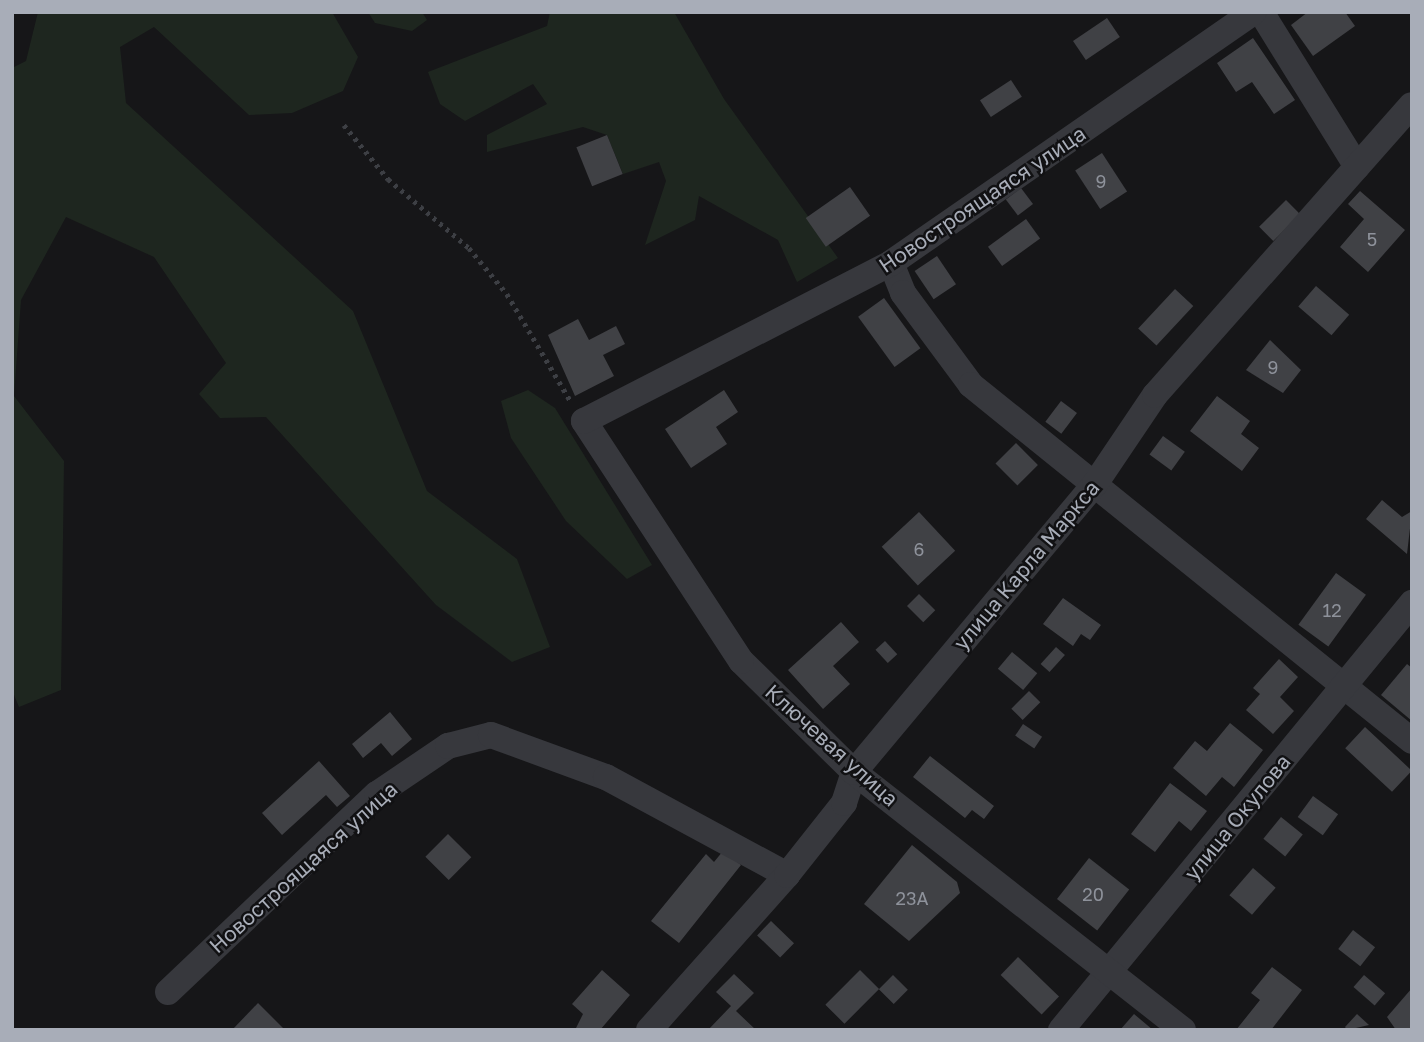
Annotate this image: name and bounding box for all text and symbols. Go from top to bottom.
street label: Новостроящаяся улица [874,120,1090,278]
house number: 9 [1096,170,1106,192]
house number: 5 [1367,228,1377,250]
house number: 9 [1268,356,1278,378]
street label: улица Карла Маркса [948,475,1104,655]
house number: 6 [914,538,924,560]
house number: 12 [1322,599,1342,621]
street label: Ключевая улица [760,679,904,811]
street label: улица Окулова [1179,749,1295,885]
street label: Новостроящаяся улица [204,776,402,958]
house number: 20 [1082,883,1104,905]
house number: 23А [895,887,929,909]

